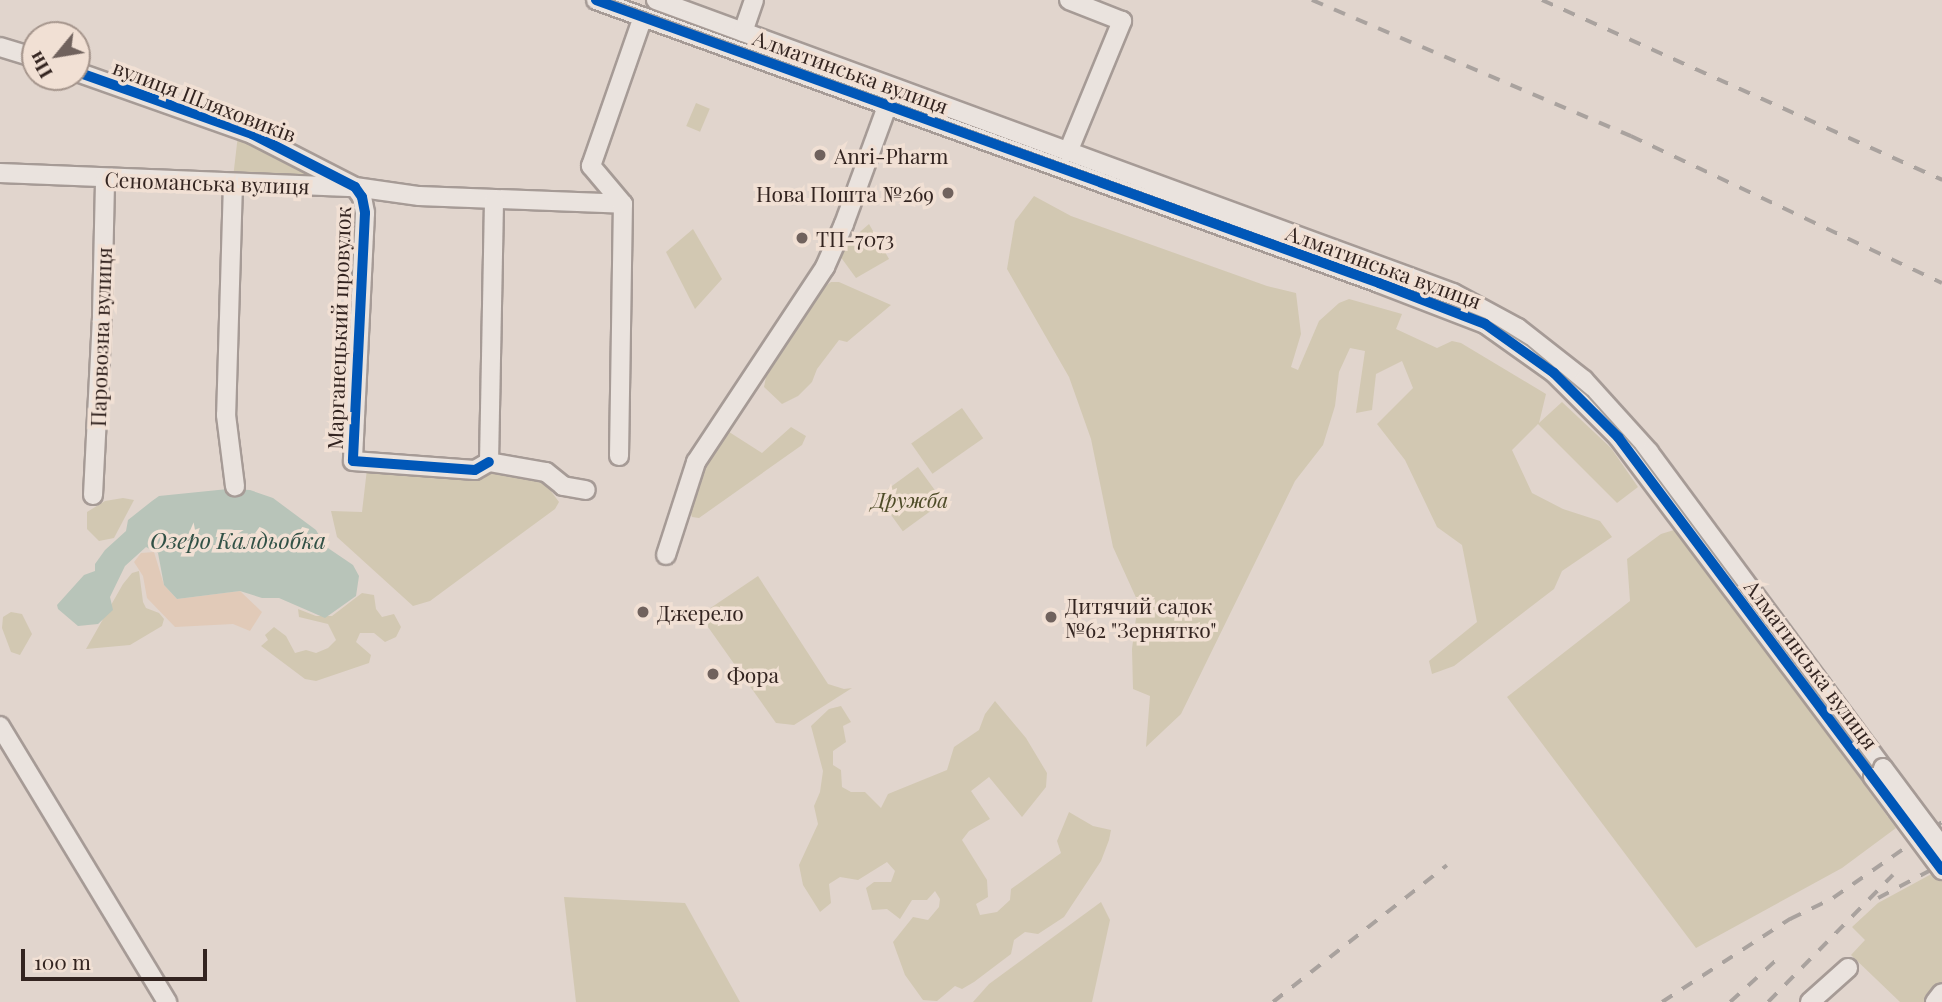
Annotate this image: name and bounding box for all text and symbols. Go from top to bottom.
north arrow [21,21,91,91]
street label: Алматинська вулиця [750,24,952,118]
text: Пн [21,47,58,84]
street label: вулиця Шляховиків [110,53,300,147]
place label: Anri-Pharm [834,142,948,168]
marker: Anri-Pharm [812,147,828,163]
street label: Сеноманська вулиця [104,166,310,198]
place label: Нова Пошта №269 [756,180,934,206]
marker: Нова Пошта №269 [940,185,956,201]
street label: Марганецький провулок [321,206,355,450]
street label: Алматинська вулиця [1283,219,1485,313]
place label: ТП-7073 [816,225,894,251]
marker: ТП-7073 [794,230,810,246]
street label: Паровозна вулиця [84,247,116,427]
park label: Дружба [872,486,948,512]
water label: Озеро Калдьобка [150,526,326,554]
street label: Алматинська вулиця [1740,574,1884,754]
place label: Дитячий садок №62 "Зернятко" [1065,592,1217,642]
place label: Джерело [657,599,744,625]
marker: Джерело [635,604,651,620]
marker: Дитячий садок №62 "Зернятко" [1043,609,1059,625]
place label: Фора [727,661,779,687]
marker: Фора [705,666,721,682]
scale bar [24,936,210,980]
text: 100 m [34,947,91,975]

